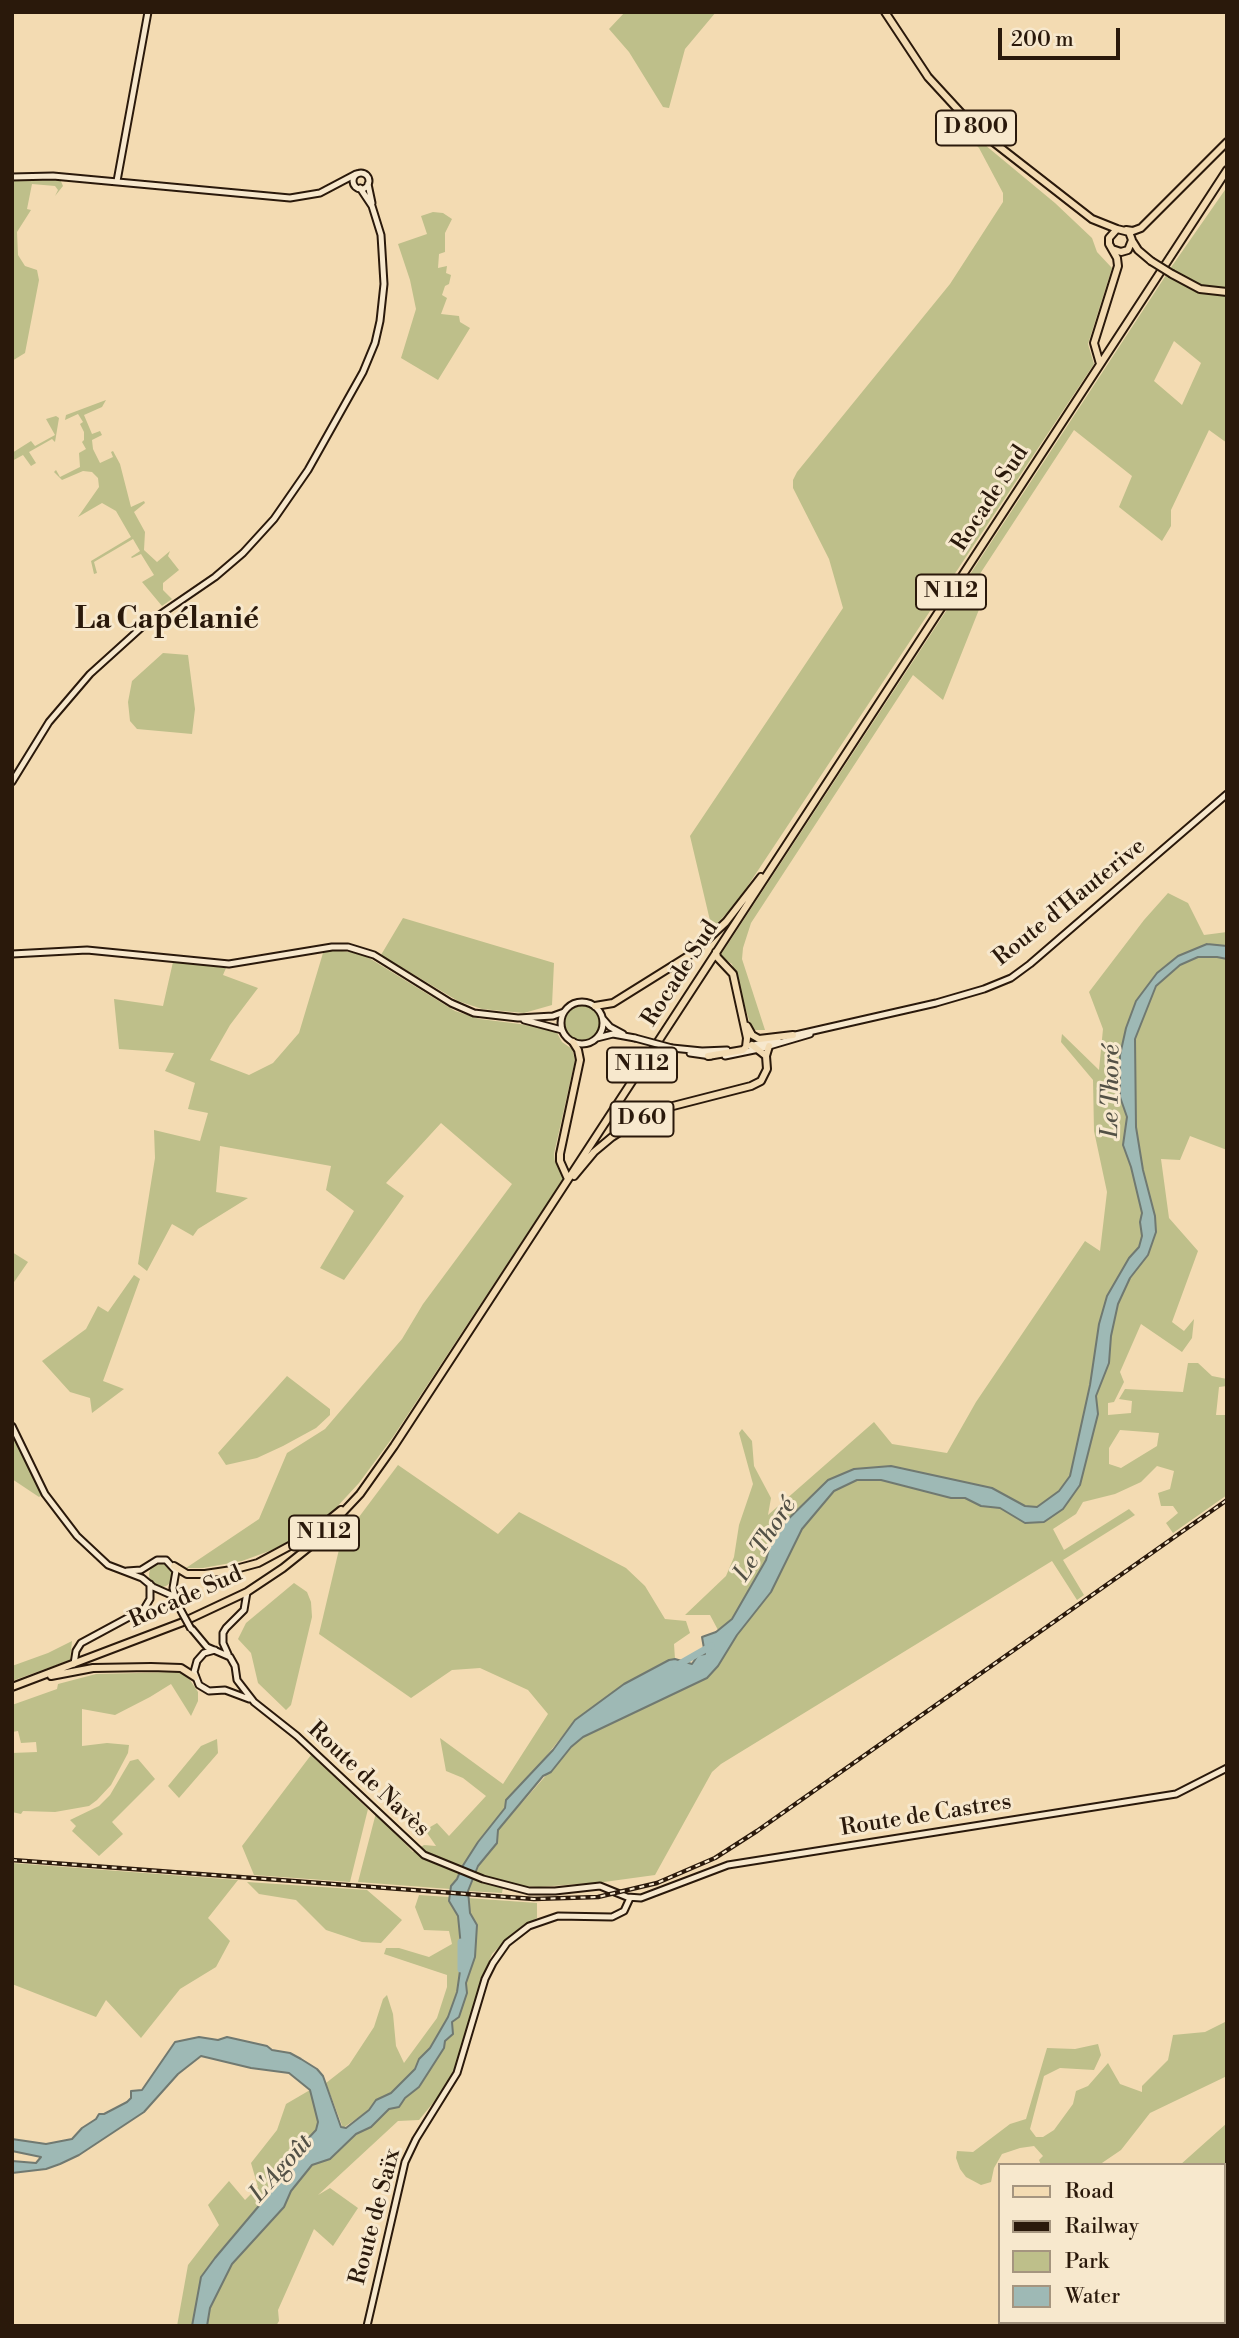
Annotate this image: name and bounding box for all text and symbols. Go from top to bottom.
scale bar [1001,14,1124,58]
text: 200 m [1011,27,1074,53]
road number: D 800 [936,110,1016,146]
street label: Rocade Sud [947,441,1035,557]
road number: N 112 [916,574,986,610]
district label: La Capélanié [75,603,259,639]
street label: Route d'Hauterive [988,833,1152,973]
street label: Rocade Sud [637,916,725,1032]
water label: Le Thoré [1097,1044,1127,1138]
road number: N 112 [607,1048,677,1082]
road number: D 60 [610,1102,674,1136]
water label: Le Thoré [729,1493,803,1587]
road number: N 112 [289,1516,359,1550]
street label: Rocade Sud [125,1561,247,1635]
street label: Route de Navès [301,1717,435,1843]
street label: Route de Castres [839,1789,1013,1843]
water label: L'Agoût [244,2130,320,2208]
street label: Route de Saïx [345,2146,407,2288]
legend [998,2163,1225,2324]
text: Road [1065,2179,1114,2205]
text: Railway [1065,2214,1139,2240]
text: Park [1065,2249,1109,2275]
text: Water [1065,2284,1120,2310]

